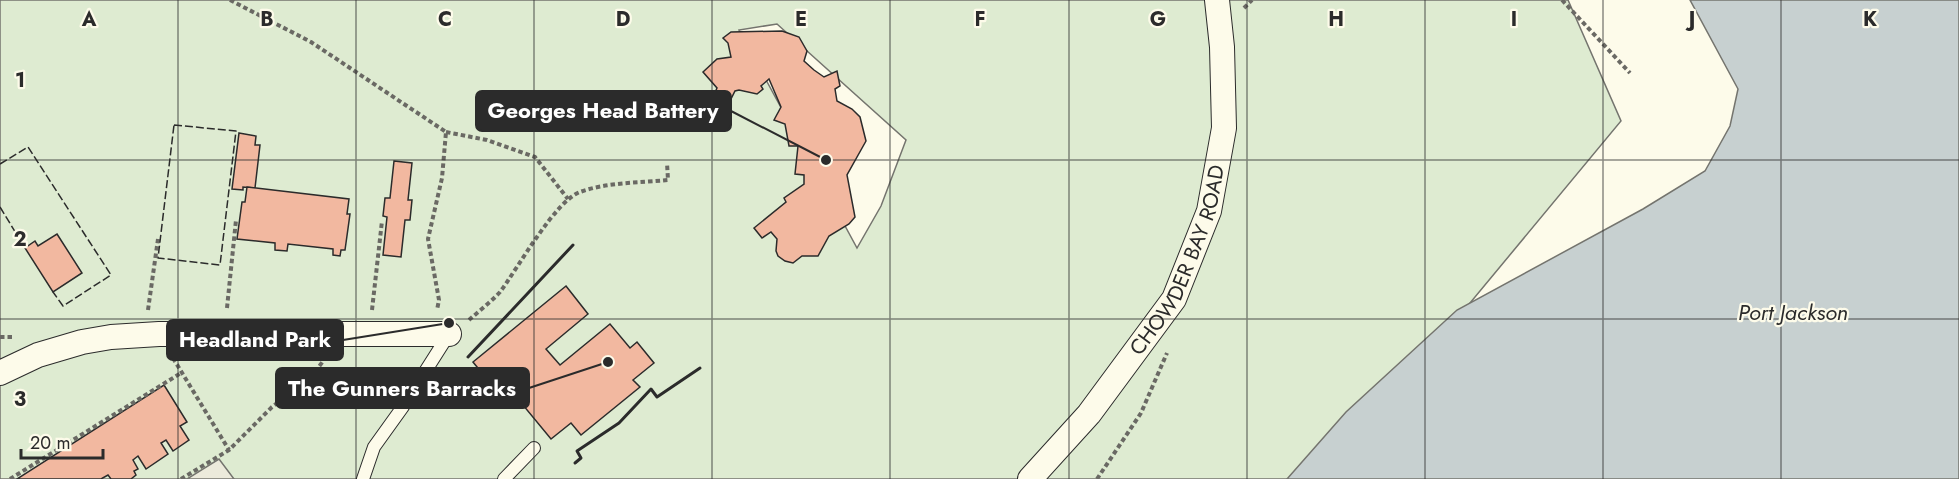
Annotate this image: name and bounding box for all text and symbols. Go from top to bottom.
text: A [81,5,97,34]
text: B [260,5,274,34]
text: C [438,5,452,34]
text: D [616,5,630,34]
text: E [795,5,807,34]
text: F [974,5,986,34]
text: G [1150,5,1166,34]
text: H [1328,5,1344,34]
text: I [1511,5,1517,34]
text: J [1685,5,1695,34]
text: K [1863,5,1877,34]
text: 1 [15,66,25,95]
callout: Georges Head Battery [476,91,731,131]
text: Georges Head Battery [487,94,719,126]
street label: CHOWDER BAY ROAD [1122,163,1232,362]
text: 2 [13,225,27,254]
water label: Port Jackson [1738,296,1848,328]
callout: Headland Park [167,320,343,360]
text: Headland Park [179,323,332,355]
callout: The Gunners Barracks [276,368,529,408]
text: The Gunners Barracks [288,372,516,404]
text: 3 [14,385,26,414]
scale bar [21,422,104,460]
text: 20 m [30,430,70,456]

